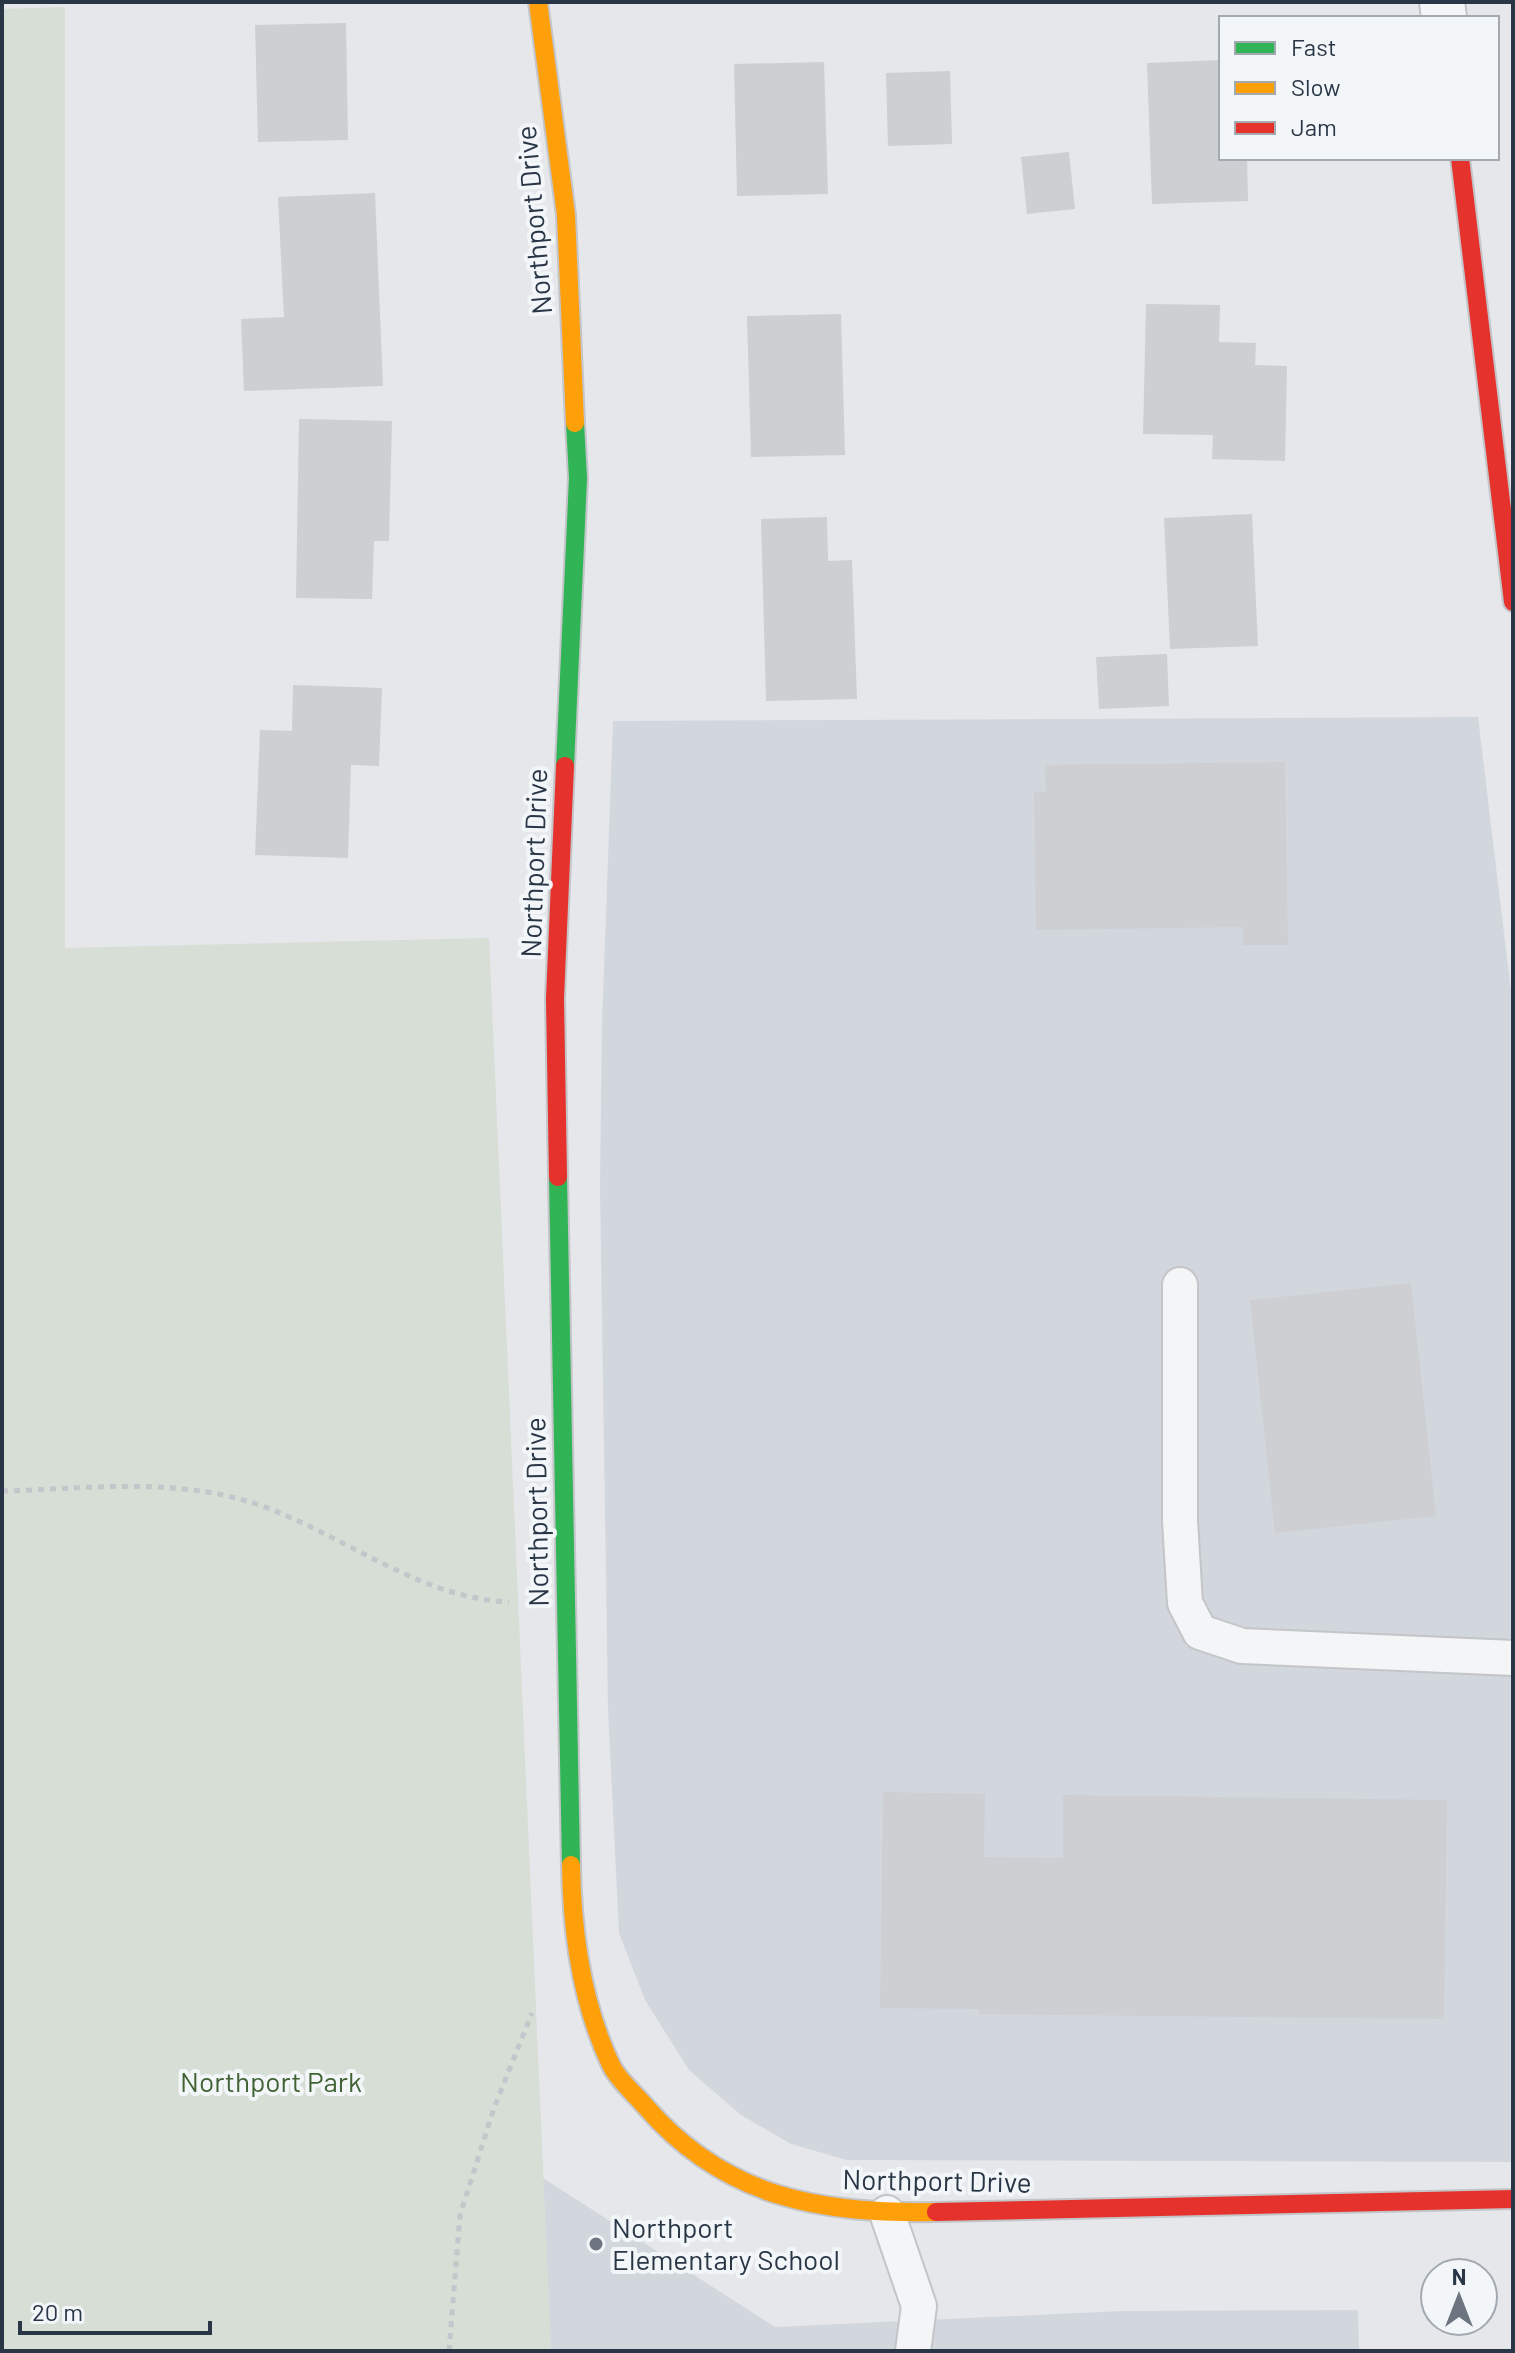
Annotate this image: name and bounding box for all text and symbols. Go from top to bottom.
legend [1219,16,1499,160]
text: Fast [1291,32,1336,61]
text: Slow [1291,72,1340,101]
text: Jam [1291,112,1337,141]
street label: Northport Drive [508,124,558,316]
street label: Northport Drive [513,768,553,958]
street label: Northport Drive [517,1417,555,1607]
park label: Northport Park [180,2064,362,2098]
street label: Northport Drive [842,2161,1032,2199]
place label: Northport Elementary School [612,2210,840,2276]
marker: Northport Elementary School [587,2235,605,2253]
north arrow [1419,2257,1499,2337]
text: N [1452,2263,1466,2289]
scale bar [20,2285,210,2335]
text: 20 m [32,2297,83,2326]

